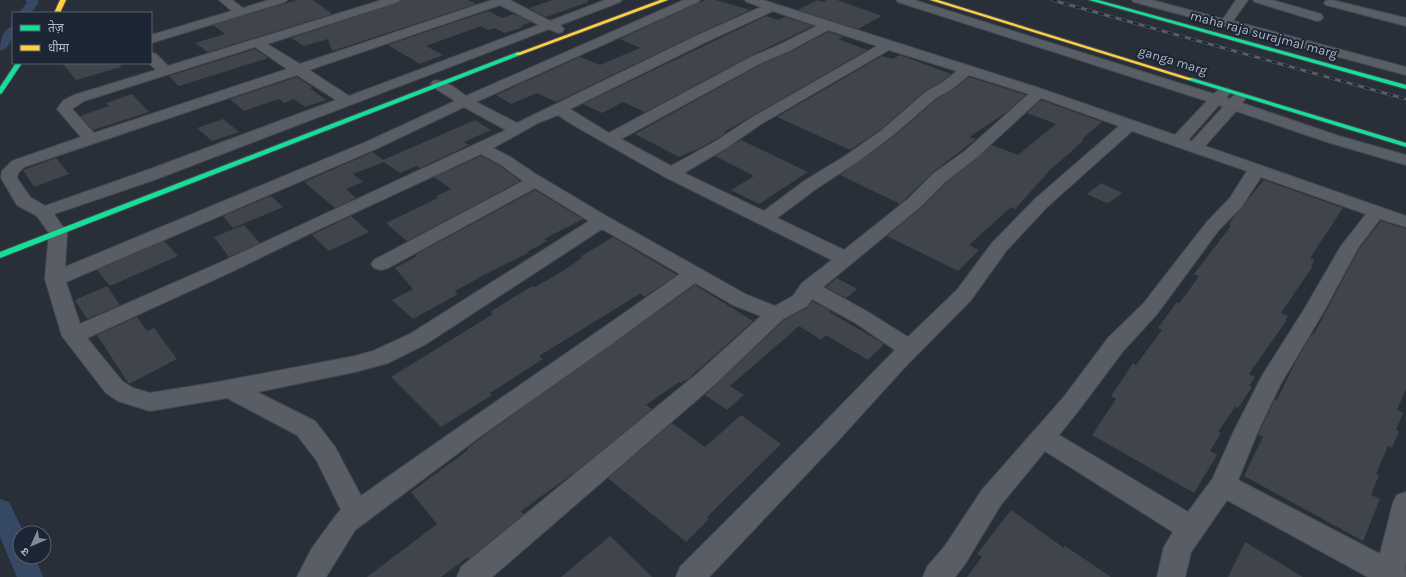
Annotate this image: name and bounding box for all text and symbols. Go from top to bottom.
street label: maha raja surajmal marg [1189,8,1340,61]
legend [12,12,152,64]
text: तेज़ [48,20,65,35]
text: धीमा [48,40,70,55]
street label: ganga marg [1137,43,1210,78]
north arrow [12,525,52,565]
text: उ [18,544,32,559]

